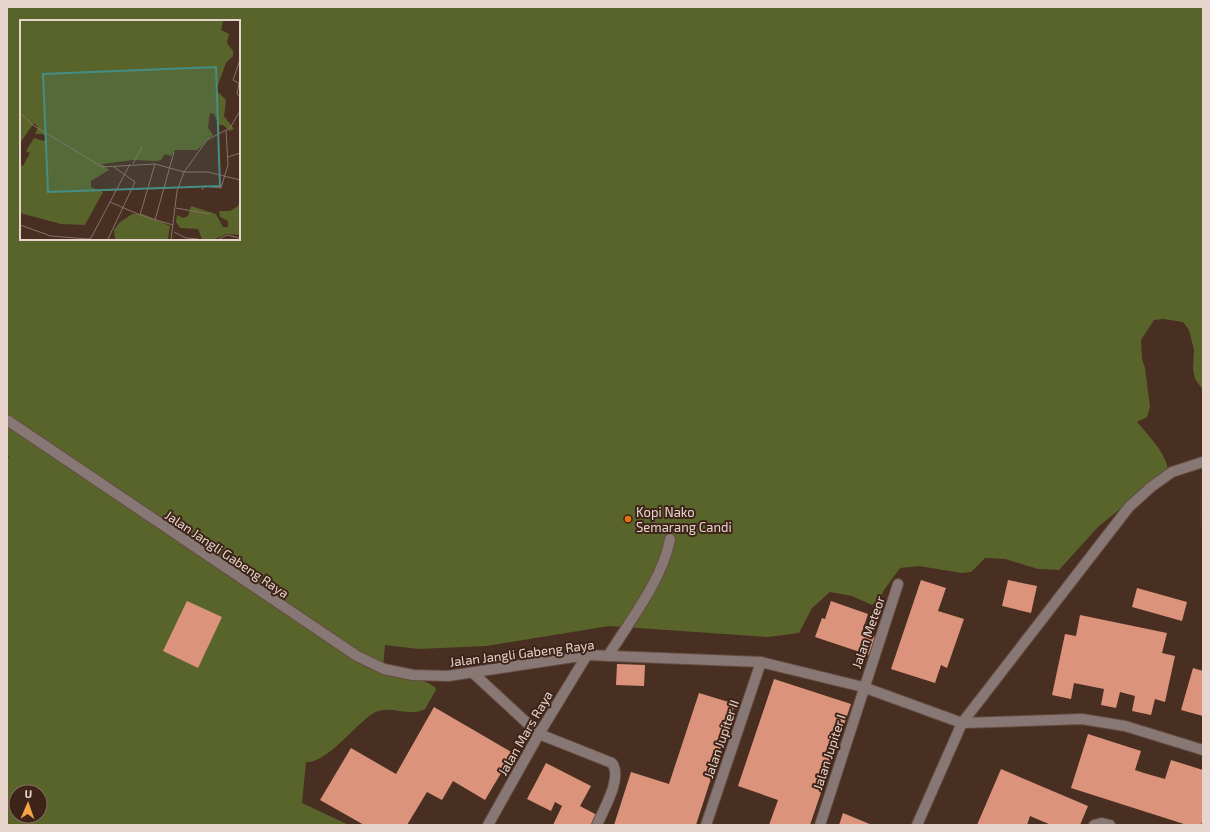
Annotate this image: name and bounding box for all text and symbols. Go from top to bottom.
inset map [20,20,240,240]
place label: Kopi Nako Semarang Candi [636,504,732,535]
street label: Jalan Jangli Gabeng Raya [162,507,292,601]
marker: Kopi Nako Semarang Candi [623,514,633,524]
street label: Jalan Meteor [848,594,888,670]
street label: Jalan Jangli Gabeng Raya [449,636,595,670]
street label: Jalan Mars Raya [494,688,556,778]
street label: Jalan Jupiter II [700,698,742,780]
street label: Jalan Jupiter I [809,712,849,792]
north arrow [8,784,48,824]
text: U [24,787,32,800]

